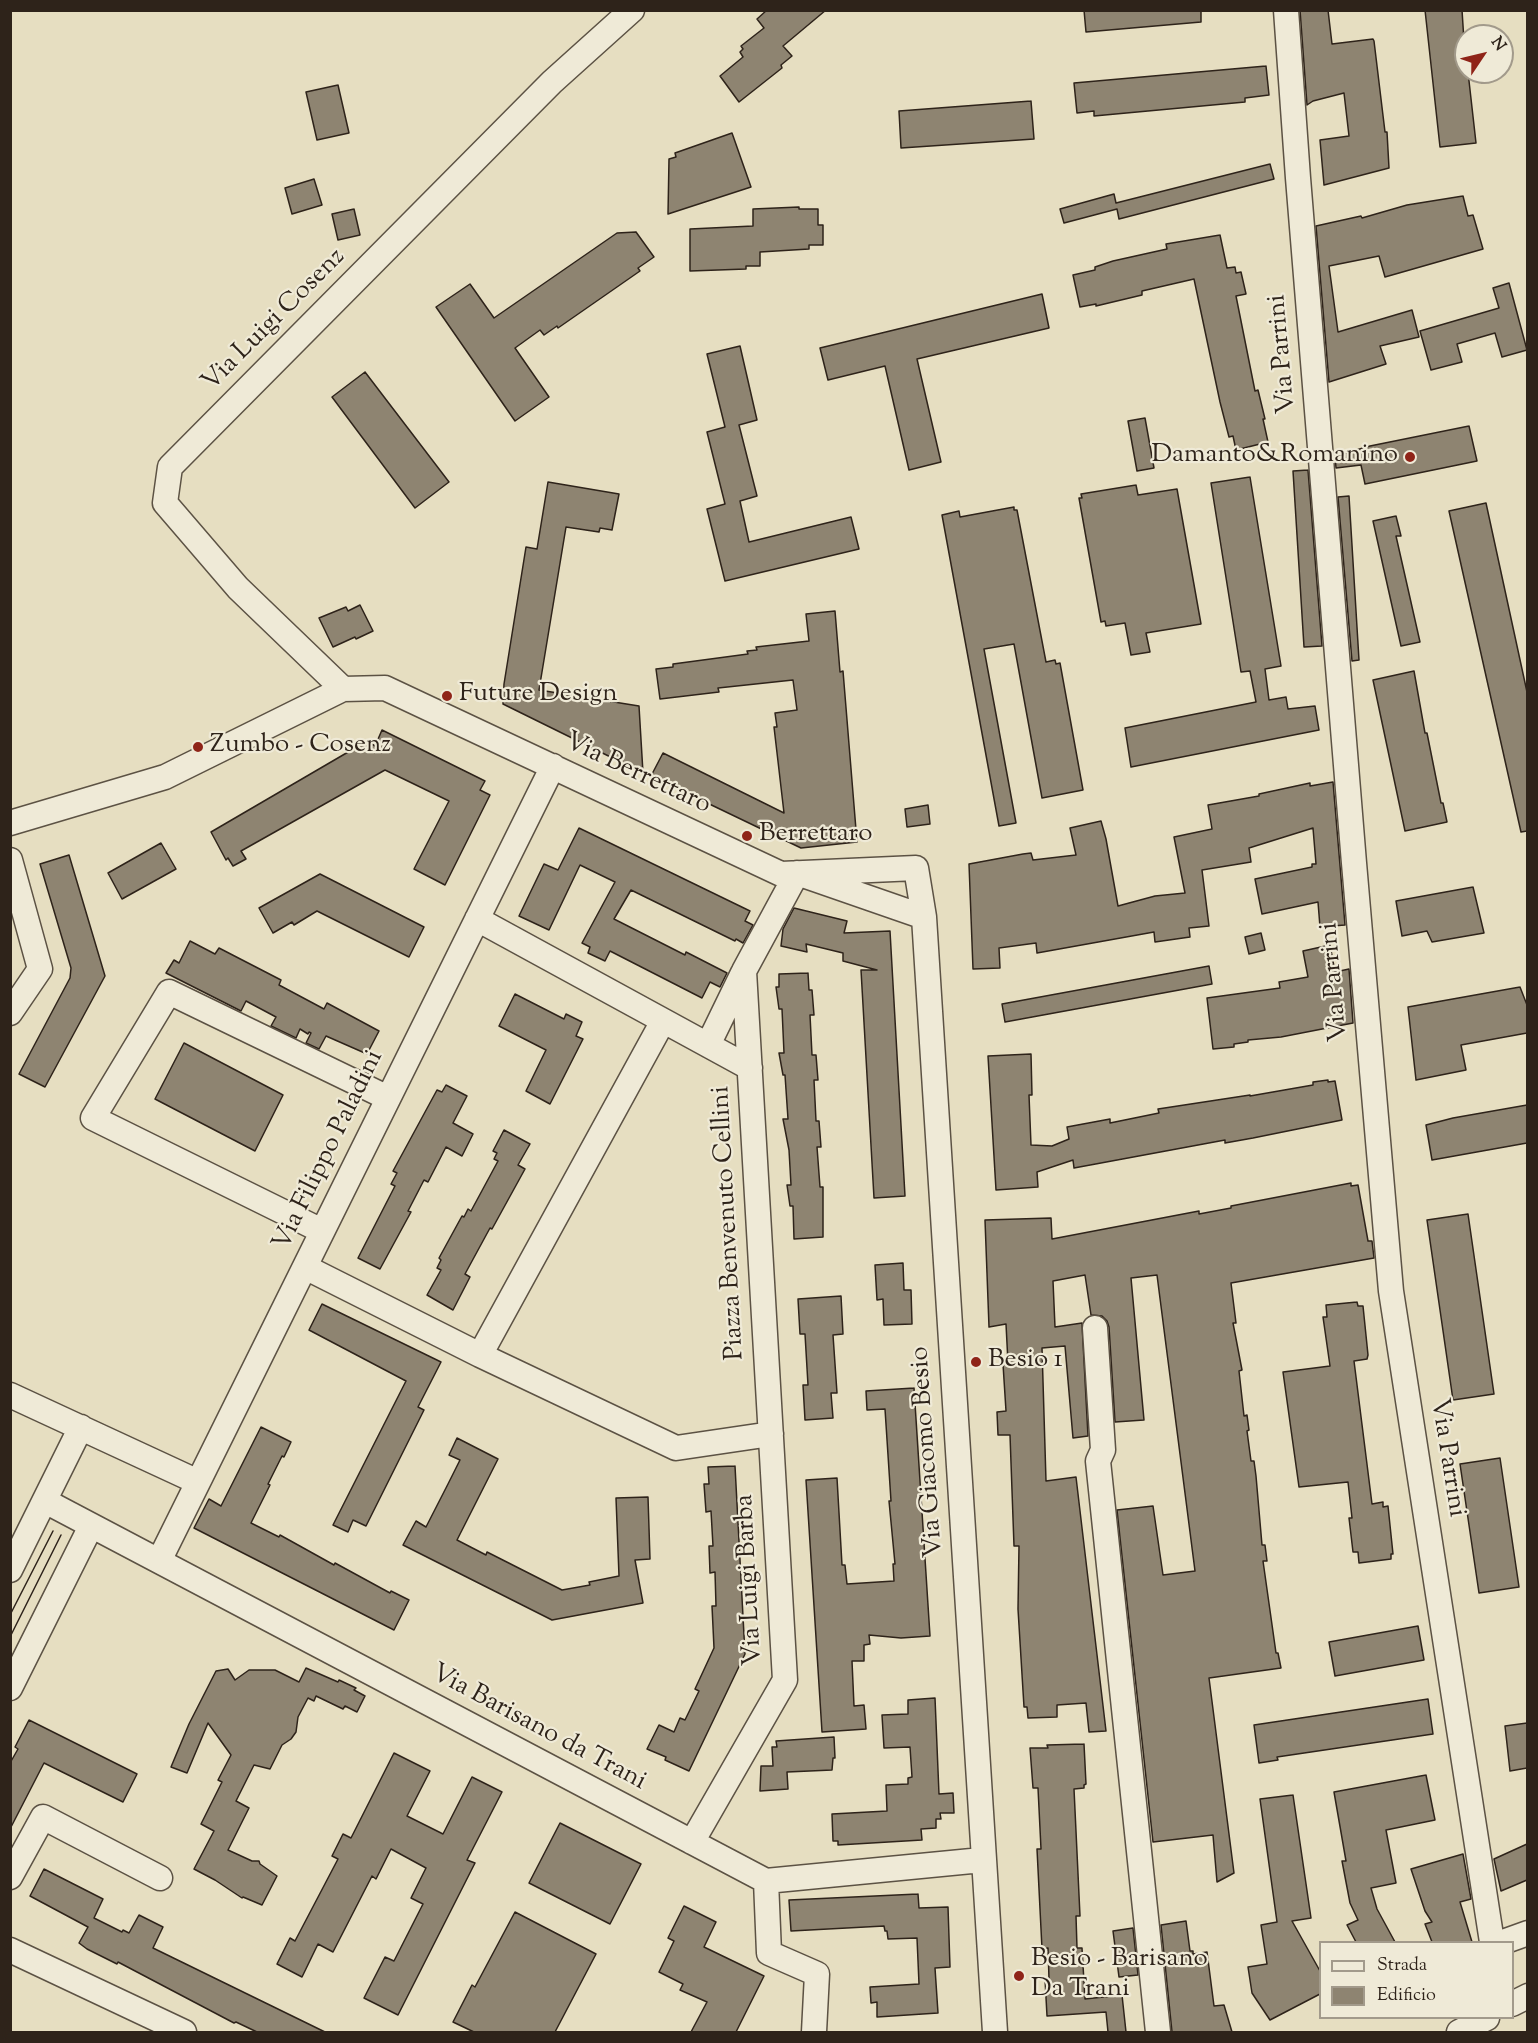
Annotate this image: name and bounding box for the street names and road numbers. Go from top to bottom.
street label: Via Luigi Cosenz [197,243,353,399]
street label: Via Parrini [1263,293,1305,415]
street label: Via Berrettaro [559,728,715,822]
street label: Via Parrini [1315,921,1357,1043]
street label: Via Filippo Paladini [268,1046,392,1256]
street label: Piazza Benvenuto Cellini [707,1085,753,1361]
street label: Via Giacomo Besio [906,1345,952,1559]
street label: Via Parrini [1421,1396,1471,1520]
street label: Via Luigi Barba [731,1494,771,1666]
street label: Via Barisano da Trani [425,1659,651,1799]

